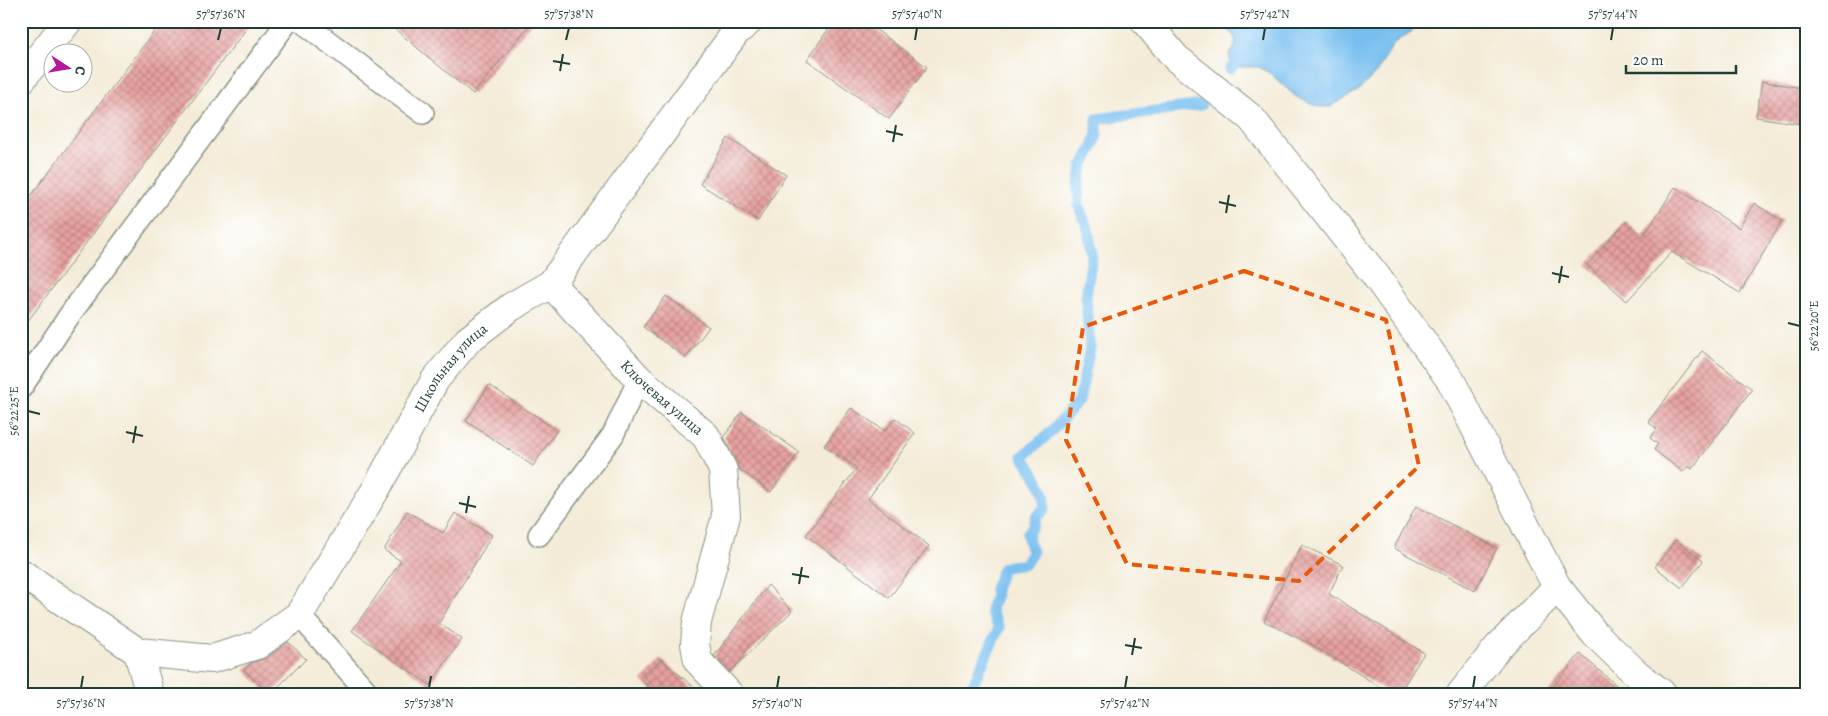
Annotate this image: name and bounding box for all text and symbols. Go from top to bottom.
text: 57°57'36"N [197,6,246,22]
text: 57°57'38"N [544,6,594,22]
text: 57°57'40"N [892,6,942,22]
text: 57°57'42"N [1240,6,1290,22]
text: 57°57'44"N [1588,6,1638,22]
north arrow [42,42,92,92]
scale bar [1626,42,1736,74]
text: 20 m [1633,50,1664,70]
text: С [70,64,90,77]
text: 56°22'20"E [1806,301,1822,351]
street label: Школьная улица [409,319,492,416]
street label: Ключевая улица [616,355,708,440]
text: 56°22'25"E [6,386,22,436]
text: 57°57'36"N [57,695,106,711]
text: 57°57'38"N [404,695,454,711]
text: 57°57'40"N [752,695,802,711]
text: 57°57'42"N [1100,695,1150,711]
text: 57°57'44"N [1448,695,1498,711]

